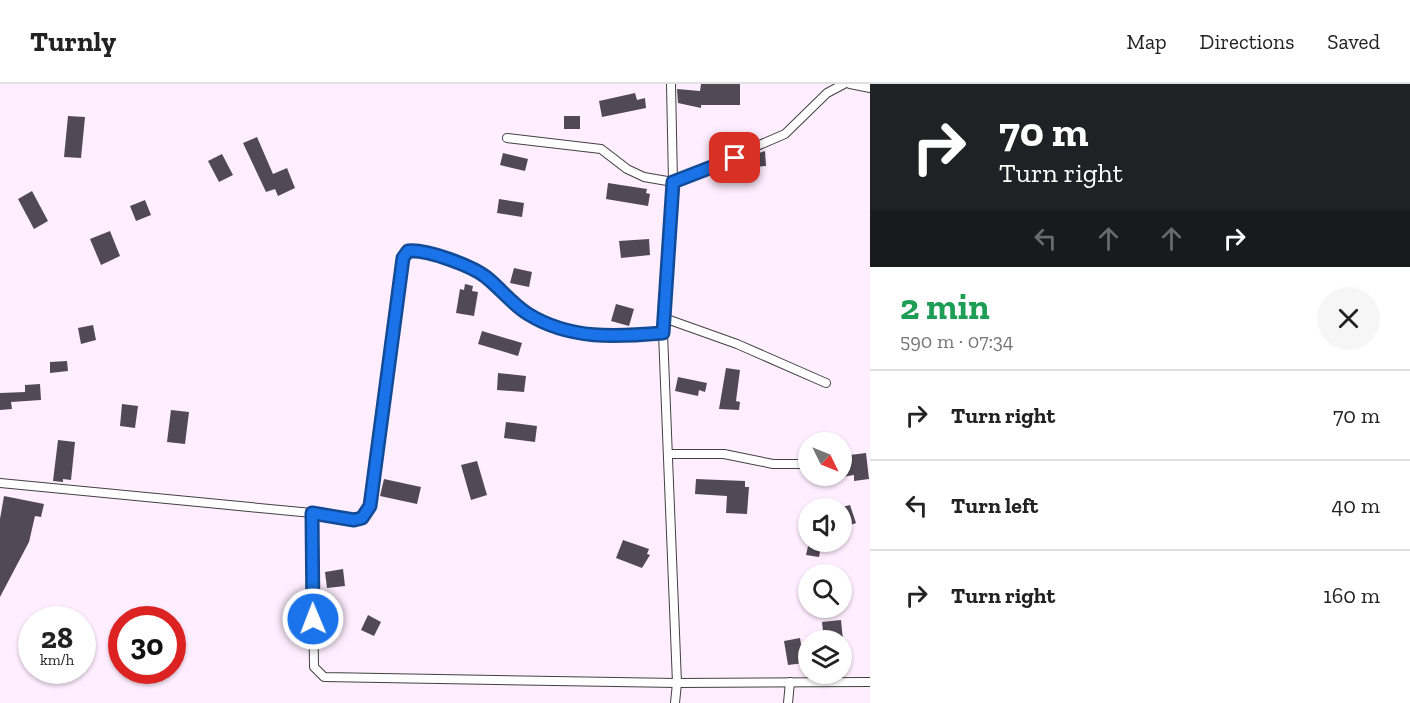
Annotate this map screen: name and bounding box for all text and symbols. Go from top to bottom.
text: Turnly [30,25,116,58]
text: Map [1127,29,1167,54]
text: Directions [1200,29,1294,54]
text: Saved [1327,29,1380,54]
text: 70 m [999,106,1089,157]
icon: right [900,108,978,186]
pin [709,132,760,183]
icon: arrive [718,141,751,174]
text: Turn right [999,157,1123,189]
icon: left [1029,222,1062,255]
icon: ahead [1092,222,1125,255]
icon: ahead [1155,222,1188,255]
icon: right [1218,222,1251,255]
text: 2 min [900,285,990,328]
button: close [1317,287,1380,350]
text: 590 m · 07:34 [900,329,1014,353]
icon: right [900,399,933,432]
text: Turn right [951,402,1055,429]
text: 70 m [1333,402,1380,429]
north arrow [798,432,852,486]
map controls [798,432,852,684]
icon: left [900,489,933,522]
text: Turn left [951,492,1038,519]
text: 40 m [1331,492,1380,519]
button: sound [798,498,852,552]
button: search [798,564,852,618]
icon: right [900,579,933,612]
text: Turn right [951,582,1055,609]
text: 160 m [1323,582,1380,609]
position arrow [281,587,345,651]
speed limit sign: 30 [108,606,186,684]
text: 28 [41,620,73,656]
button: layers [798,630,852,684]
text: km/h [40,651,74,669]

